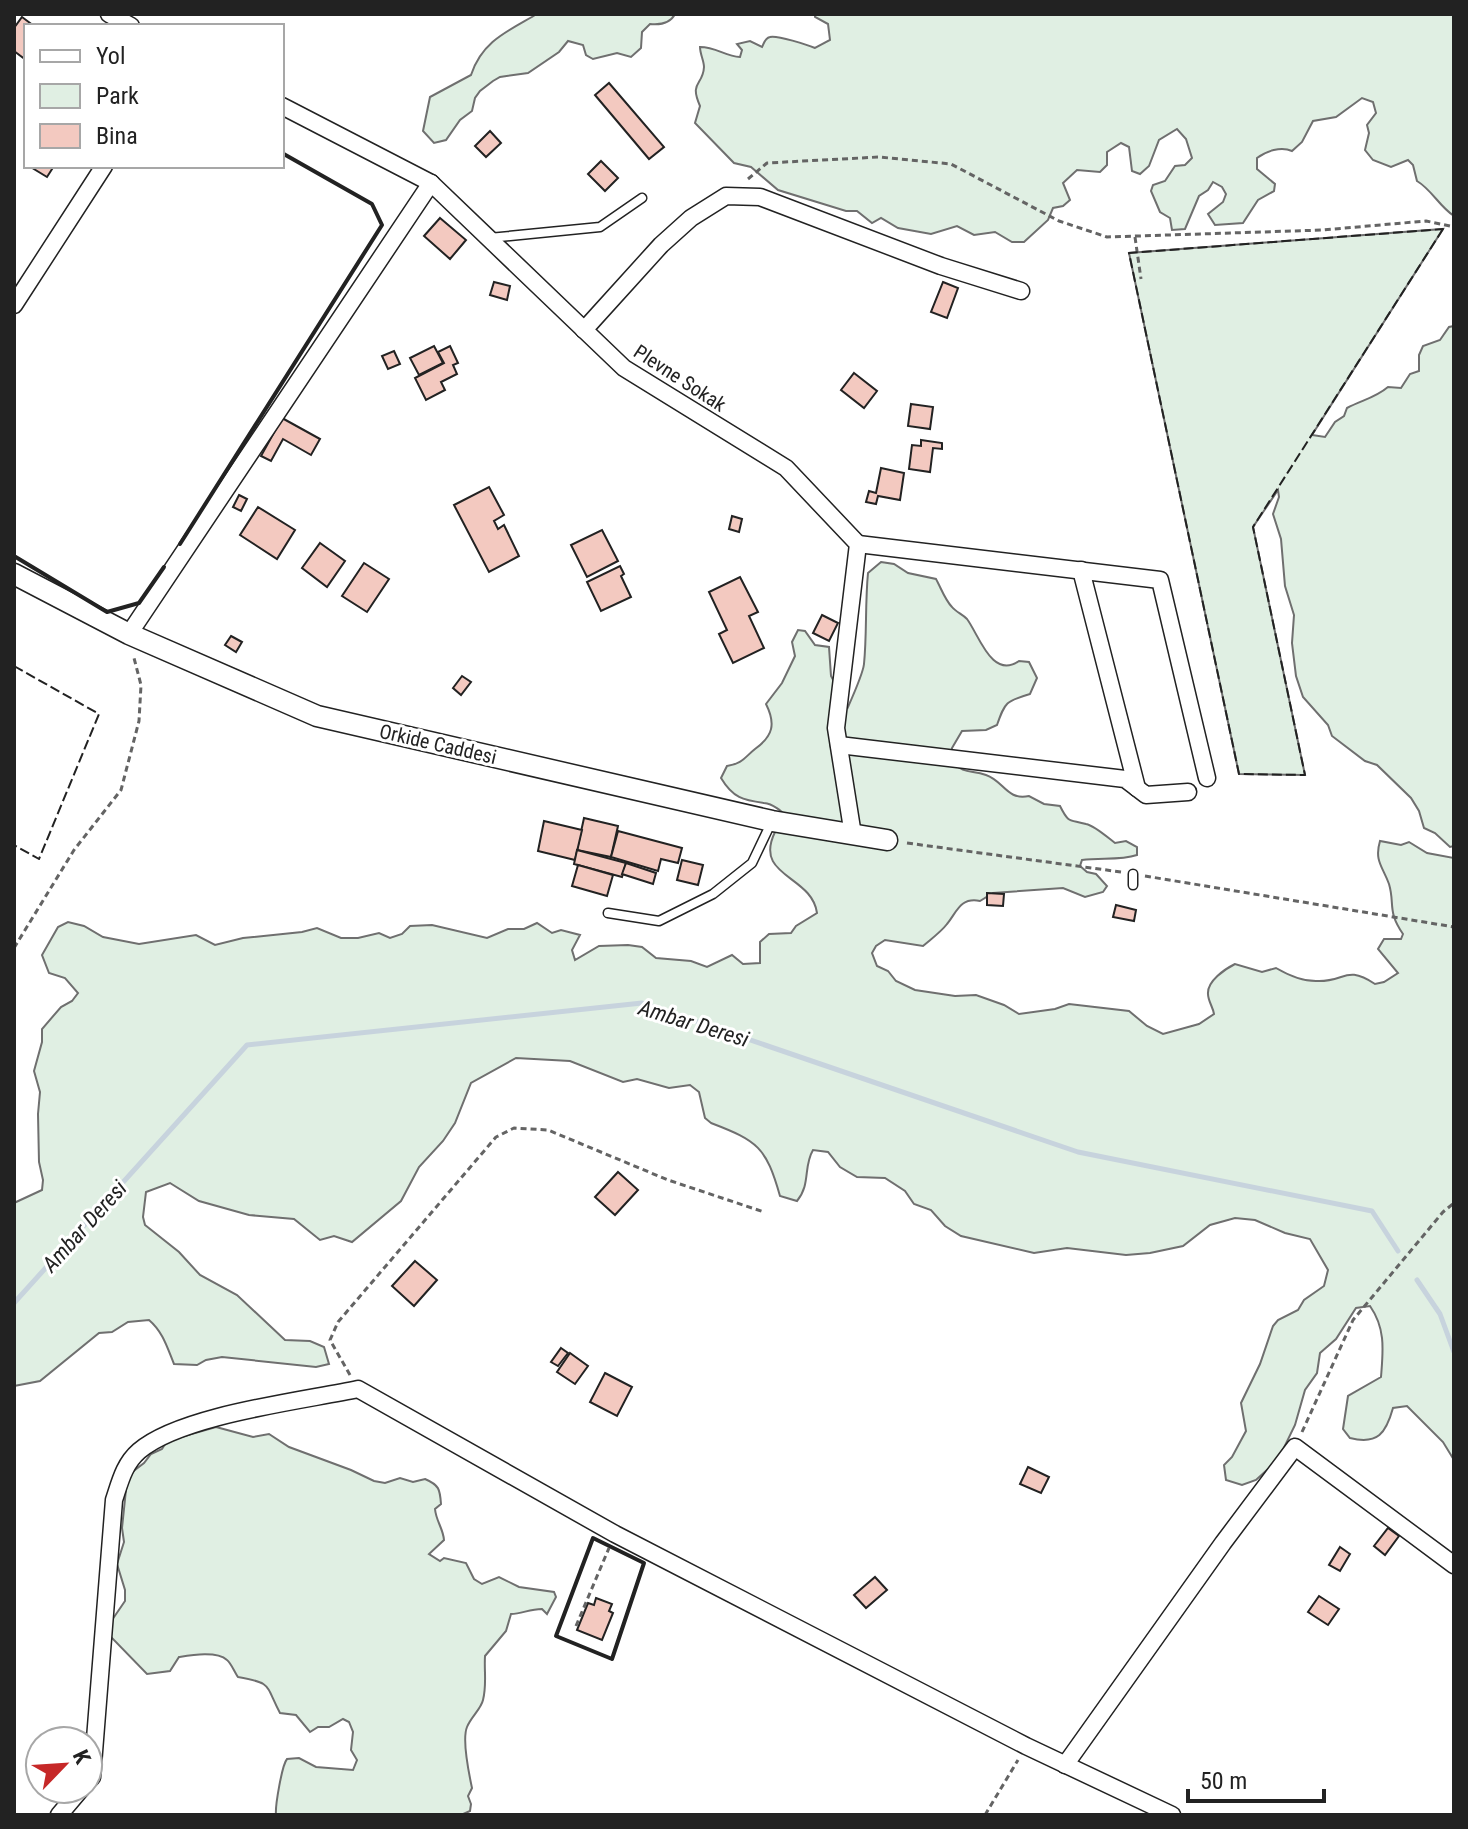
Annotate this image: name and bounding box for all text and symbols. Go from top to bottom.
legend [24,24,284,168]
text: Yol [96,42,125,70]
text: Park [96,82,139,110]
text: Bina [96,122,138,150]
street label: Plevne Sokak [629,339,731,417]
street label: Orkide Caddesi [377,719,499,769]
water label: Ambar Deresi [635,995,752,1052]
water label: Ambar Deresi [36,1176,132,1278]
north arrow [24,1725,104,1805]
text: K [68,1746,96,1768]
scale bar [1188,1753,1324,1803]
text: 50 m [1200,1767,1247,1795]

